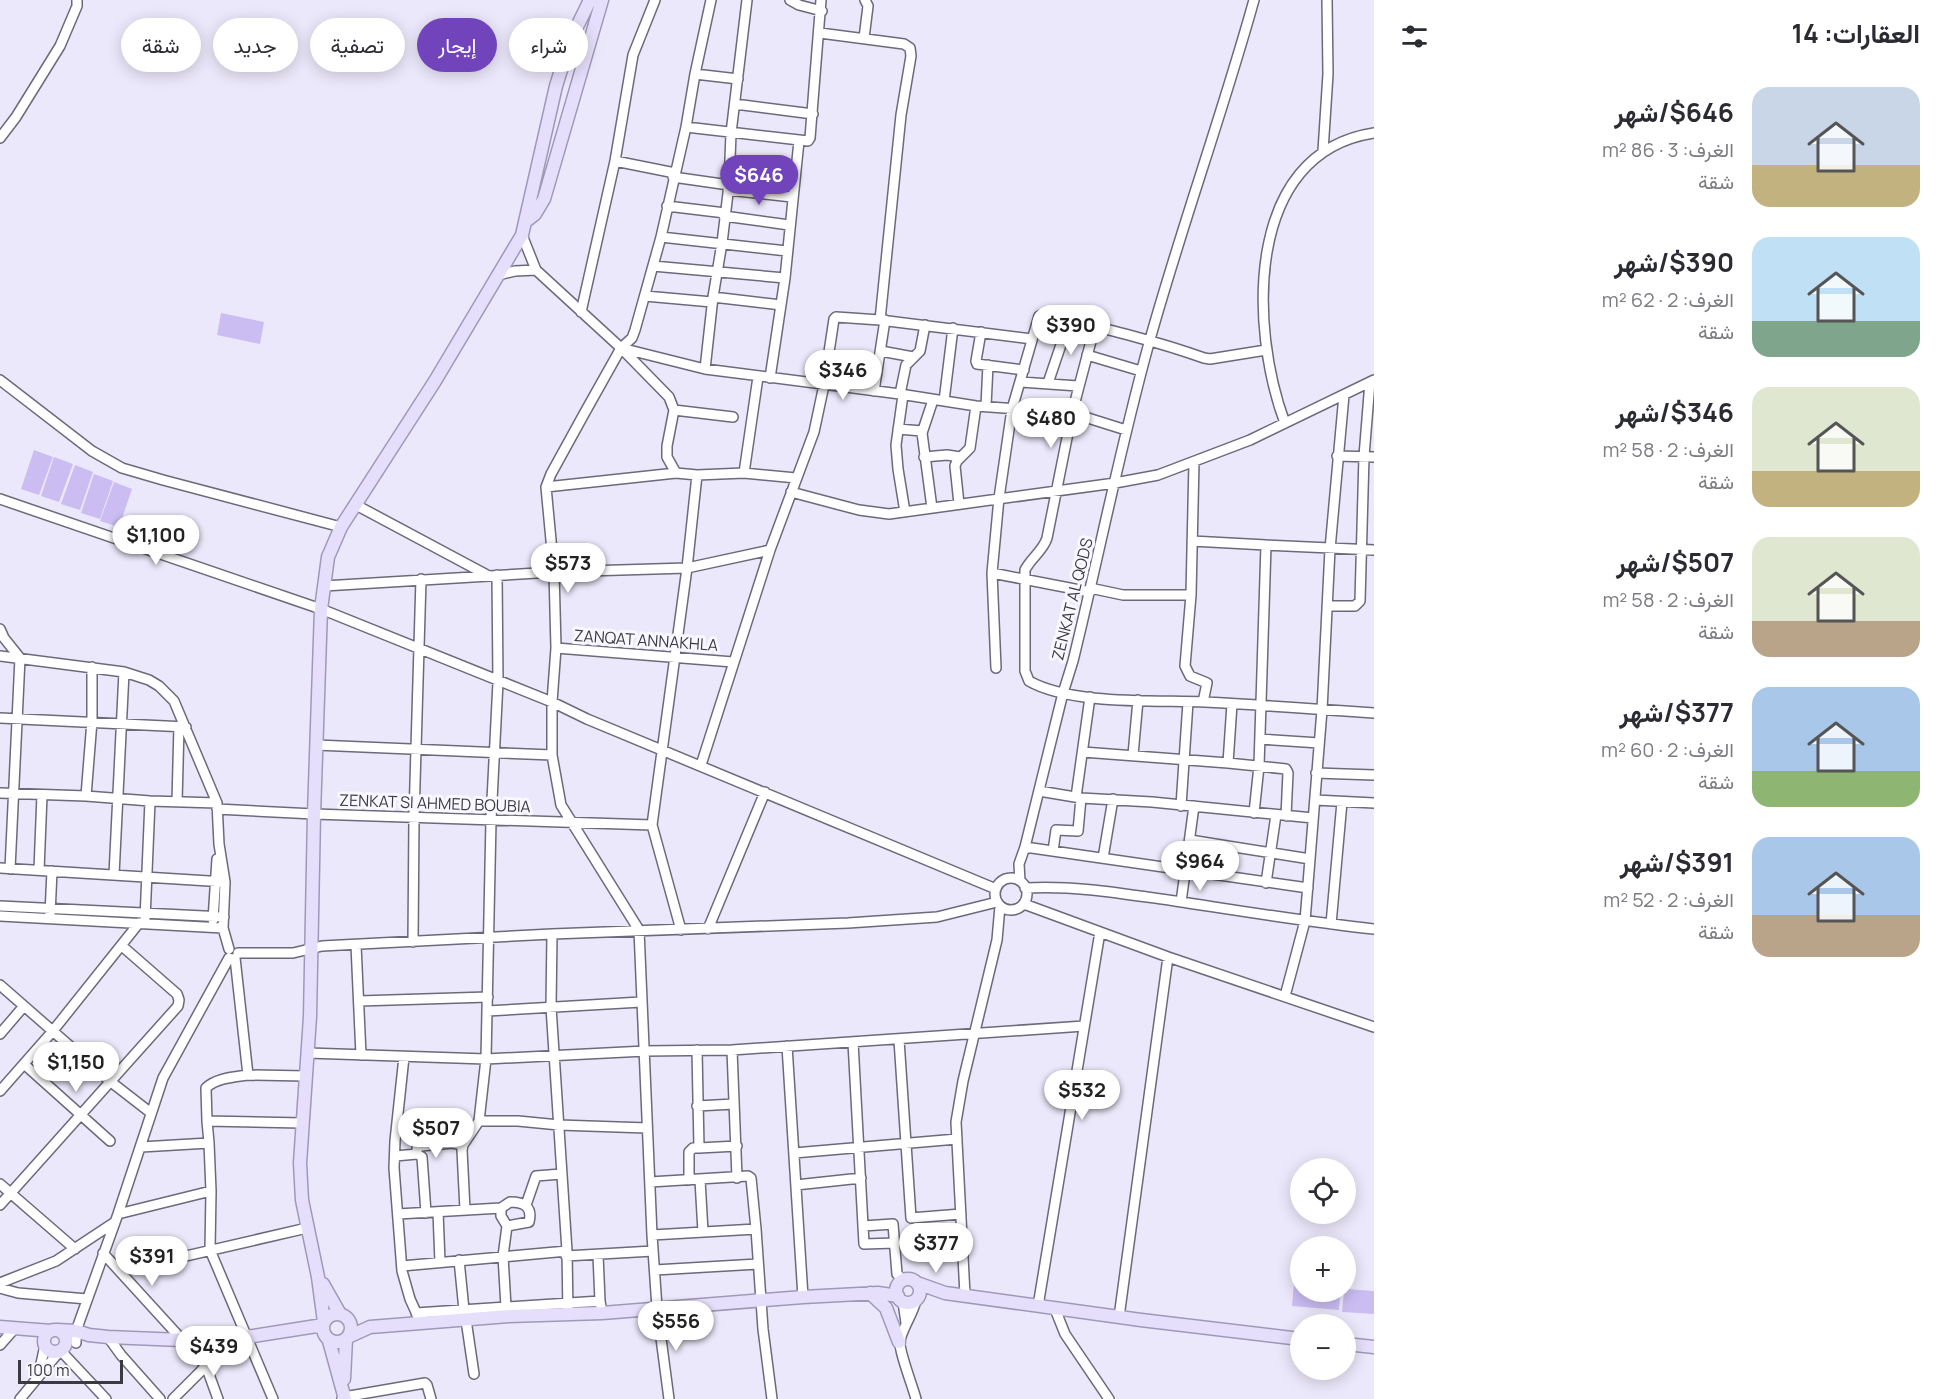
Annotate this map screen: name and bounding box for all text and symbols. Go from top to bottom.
text: العقارات: 14 [1792,15,1920,51]
chip: شقة [121,18,201,72]
chip: جديد [213,18,298,72]
chip: تصفية [310,18,405,72]
chip: إيجار [417,18,497,72]
chip: شراء [509,18,588,72]
icon: filters [1398,20,1431,53]
text: $646/شهر [1614,94,1734,130]
icon: home [1800,111,1872,183]
text: الغرف: 3 · 86 m² [1602,136,1734,163]
pin: $646 [723,155,795,206]
text: $646 [734,161,784,188]
text: شقة [1698,168,1734,195]
text: $390/شهر [1614,244,1734,280]
icon: home [1800,261,1872,333]
text: الغرف: 2 · 62 m² [1602,286,1734,313]
pin: $390 [1035,305,1107,356]
text: $390 [1046,311,1096,338]
text: شقة [1698,318,1734,345]
pin: $346 [807,350,879,401]
text: $346 [819,356,867,383]
text: $346/شهر [1615,394,1734,430]
pin: $480 [1015,398,1087,449]
text: $480 [1026,404,1076,431]
icon: home [1800,411,1872,483]
text: الغرف: 2 · 58 m² [1602,436,1734,463]
text: شقة [1698,468,1734,495]
pin: $1,100 [107,515,205,566]
text: $1,100 [126,521,186,548]
street label: ZENKAT AL QODS [1046,535,1098,662]
pin: $573 [532,543,604,594]
text: $507/شهر [1616,544,1734,580]
text: $573 [545,549,591,576]
icon: home [1800,561,1872,633]
text: الغرف: 2 · 58 m² [1602,586,1734,613]
text: شقة [1698,618,1734,645]
street label: ZANQAT ANNAKHLA [573,624,719,656]
text: $377/شهر [1619,694,1734,730]
icon: home [1800,711,1872,783]
text: الغرف: 2 · 60 m² [1601,736,1734,763]
text: شقة [1698,768,1734,795]
street label: ZENKAT SI AHMED BOUBIA [339,789,531,817]
pin: $964 [1164,841,1236,892]
text: $391/شهر [1620,844,1734,880]
text: $964 [1175,847,1225,874]
icon: home [1800,861,1872,933]
text: الغرف: 2 · 52 m² [1603,886,1734,913]
text: شقة [1698,918,1734,945]
pin: $1,150 [27,1042,125,1093]
text: $1,150 [47,1048,105,1075]
pin: $532 [1046,1070,1118,1121]
text: $532 [1058,1076,1106,1103]
pin: $507 [400,1108,472,1159]
text: $507 [412,1114,460,1141]
map controls [1290,1158,1356,1380]
button: locate [1290,1158,1356,1224]
pin: $377 [900,1223,972,1274]
text: $377 [913,1229,959,1256]
pin: $391 [116,1236,188,1287]
button: + [1290,1236,1356,1302]
text: $391 [129,1242,175,1269]
pin: $556 [640,1301,712,1352]
text: $556 [652,1307,700,1334]
button: − [1290,1314,1356,1380]
pin: $439 [178,1326,250,1377]
text: $439 [190,1332,238,1359]
scale bar [18,1357,123,1384]
text: 100 m [27,1359,70,1381]

